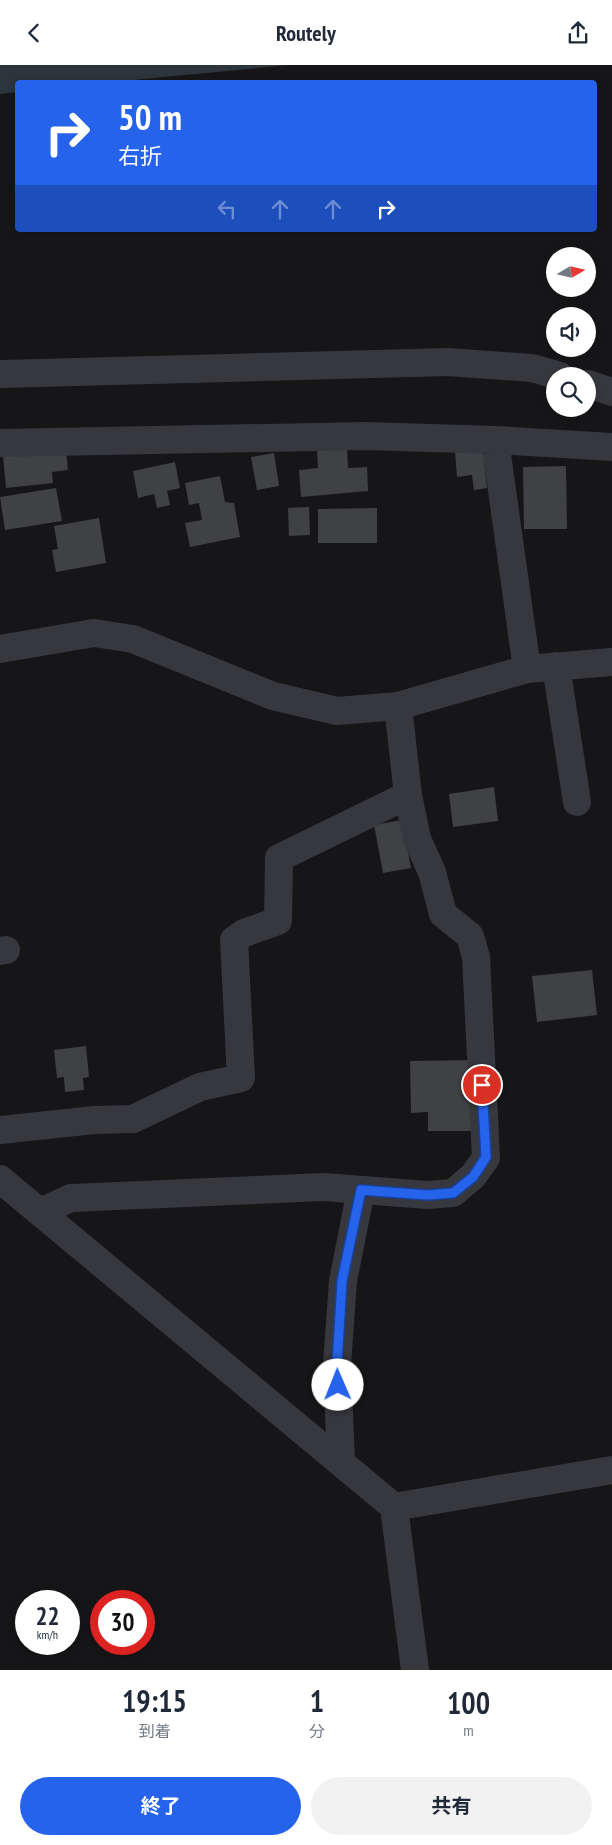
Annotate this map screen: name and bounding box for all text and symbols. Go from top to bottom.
icon: back [20,19,48,47]
text: Routely [276,19,336,47]
icon: share [564,19,592,47]
text: 50 m [118,94,182,140]
icon: right [35,100,100,165]
text: 右折 [118,142,162,170]
icon: left [213,195,241,223]
icon: ahead [266,195,294,223]
icon: ahead [319,195,347,223]
icon: right [372,195,400,223]
north arrow [546,247,596,297]
map controls [546,247,596,417]
button: sound [546,307,596,357]
button: search [546,367,596,417]
pin [461,1064,503,1106]
icon: arrive [468,1071,496,1099]
position arrow [311,1358,363,1410]
speed limit sign: 30 [90,1590,155,1655]
text: 22 [36,1600,59,1632]
text: km/h [37,1627,58,1642]
text: 19:15 [122,1681,187,1720]
text: 1 [310,1681,324,1720]
text: 100 [447,1683,490,1722]
text: m [463,1720,474,1740]
text: 到着 [138,1721,170,1741]
text: 分 [309,1721,325,1741]
button: 終了 [20,1777,301,1835]
button: 共有 [311,1777,592,1835]

